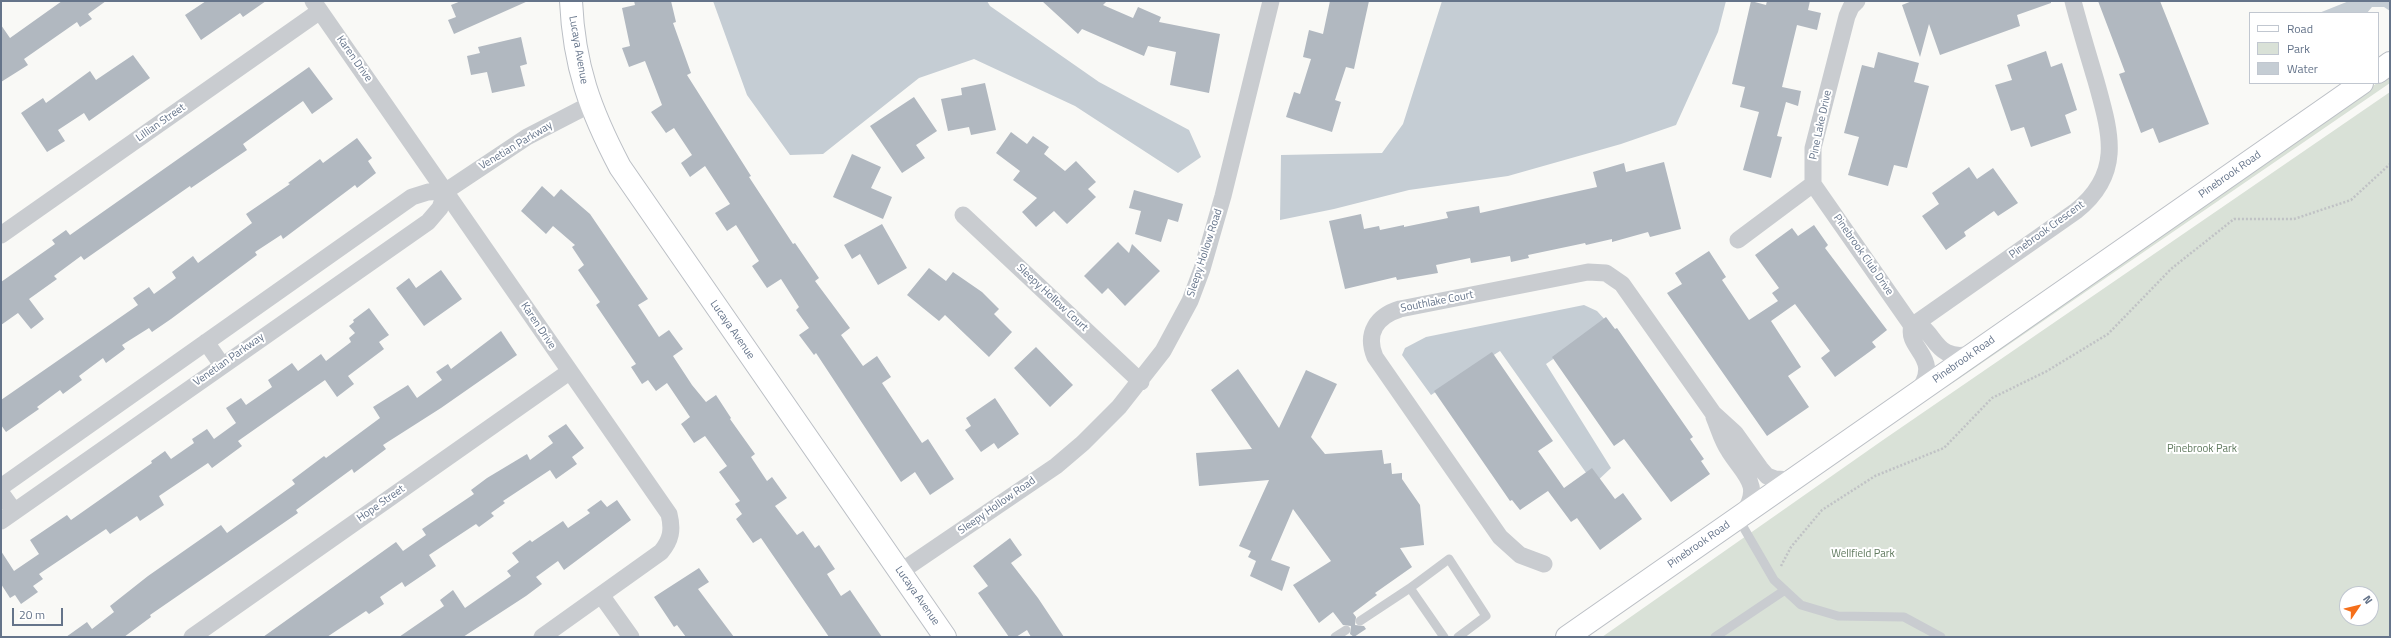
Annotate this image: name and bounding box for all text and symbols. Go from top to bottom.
legend [2249,12,2379,84]
street label: Lucaya Avenue [566,15,590,85]
text: Road [2287,19,2313,38]
street label: Karen Drive [333,33,375,85]
text: Park [2287,39,2310,58]
text: Water [2287,59,2318,78]
street label: Pine Lake Drive [1807,89,1835,161]
street label: Lillian Street [134,101,188,145]
street label: Venetian Parkway [477,119,555,173]
street label: Pinebrook Road [2196,149,2264,201]
street label: Pinebrook Crescent [2007,198,2087,262]
street label: Sleepy Hollow Road [1185,207,1225,299]
street label: Pinebrook Club Drive [1830,212,1896,298]
street label: Sleepy Hollow Court [1013,261,1091,335]
street label: Southlake Court [1400,288,1474,316]
street label: Lucaya Avenue [707,298,757,362]
street label: Karen Drive [518,300,558,352]
street label: Venetian Parkway [191,331,267,389]
street label: Pinebrook Road [1930,334,1998,386]
park label: Pinebrook Park [2167,442,2237,456]
street label: Sleepy Hollow Road [956,474,1038,538]
street label: Hope Street [355,483,407,525]
street label: Pinebrook Road [1665,519,1733,571]
park label: Wellfield Park [1831,547,1895,561]
street label: Lucaya Avenue [892,564,942,628]
north arrow [2339,586,2379,626]
text: N [2359,592,2377,607]
scale bar [14,600,65,626]
text: 20 m [19,605,45,624]

